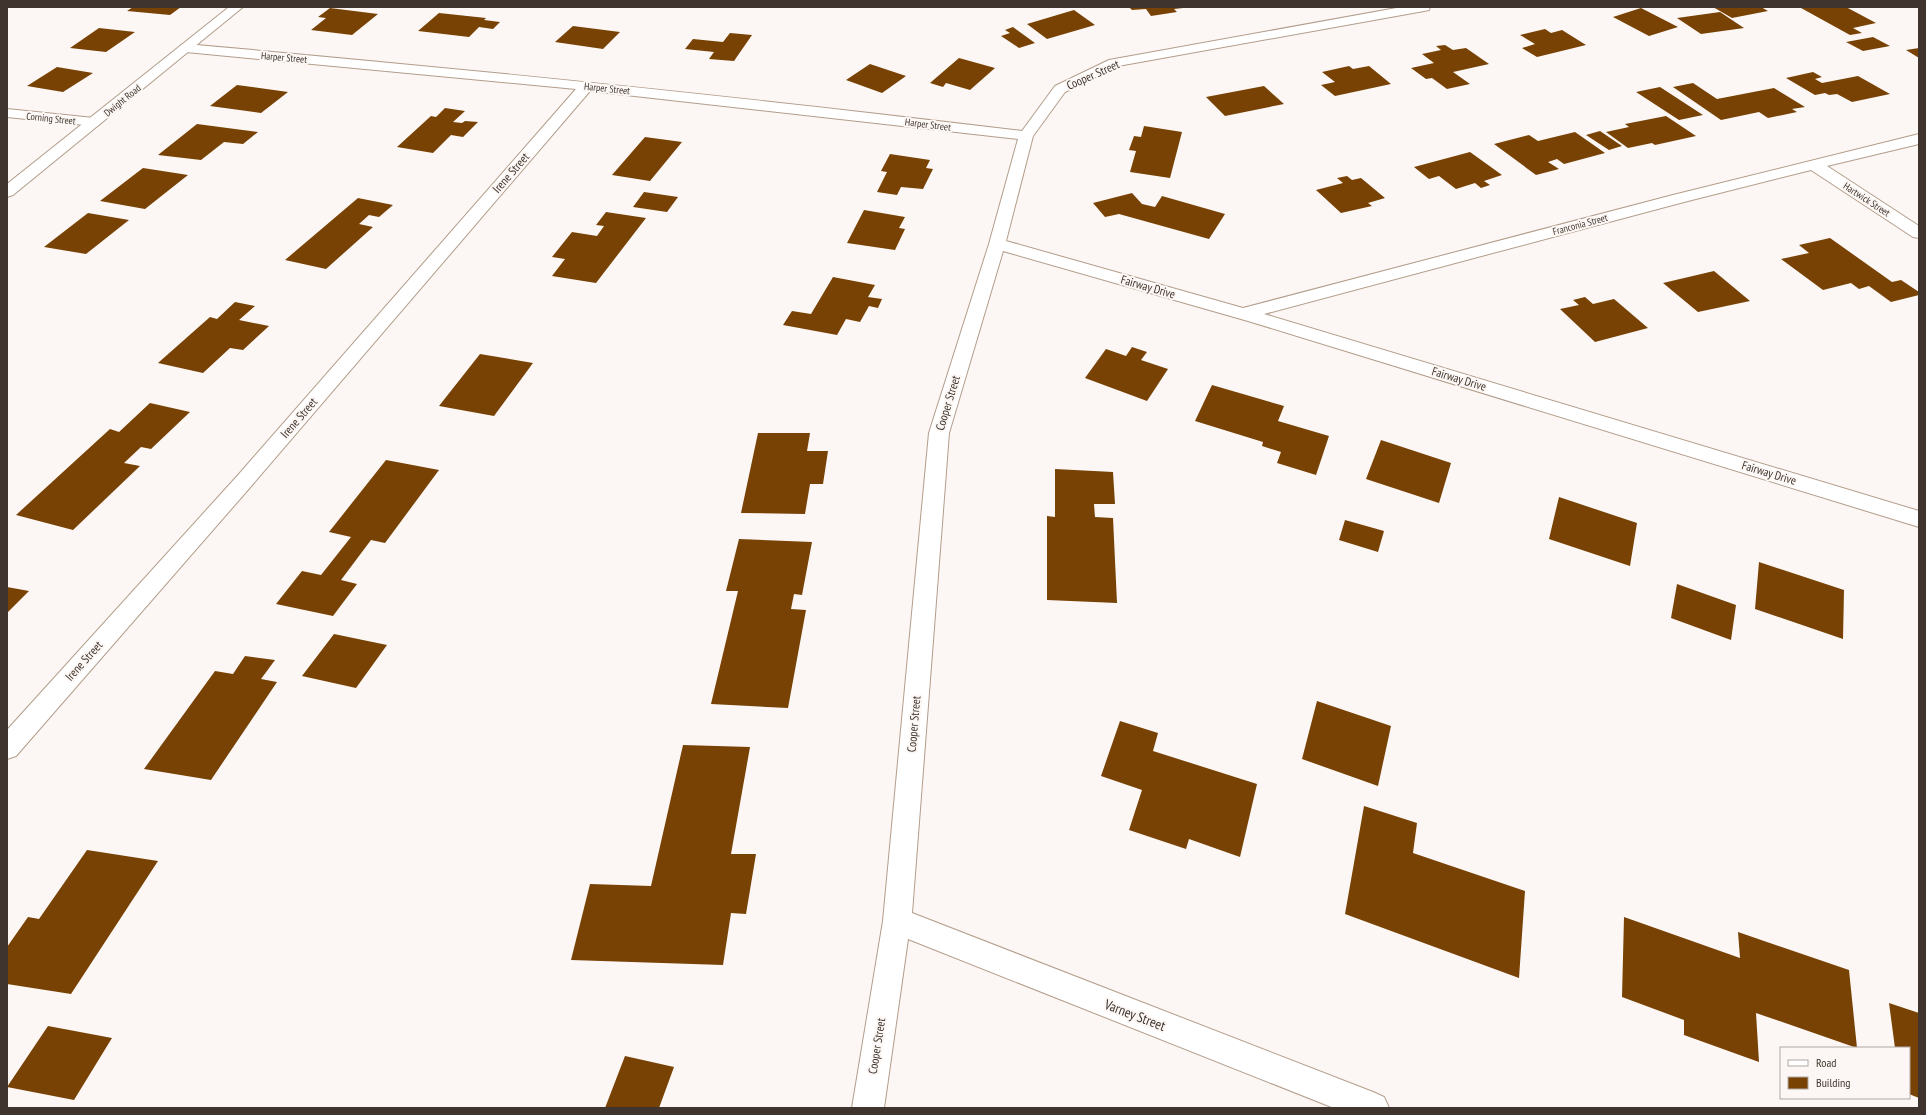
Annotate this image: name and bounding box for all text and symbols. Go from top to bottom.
street label: Harper Street [260,49,308,66]
street label: Cooper Street [1064,56,1122,93]
street label: Harper Street [583,80,631,97]
street label: Dwight Road [101,81,143,119]
street label: Corning Street [26,109,76,128]
street label: Harper Street [904,115,952,134]
street label: Irene Street [489,149,533,196]
street label: Hartwick Street [1841,179,1893,219]
street label: Franconia Street [1551,211,1609,238]
street label: Fairway Drive [1119,272,1177,301]
street label: Fairway Drive [1430,363,1488,394]
street label: Cooper Street [932,373,963,432]
street label: Irene Street [277,394,321,441]
street label: Fairway Drive [1740,457,1798,488]
street label: Irene Street [62,637,106,684]
street label: Cooper Street [904,695,923,753]
street label: Varney Street [1101,995,1168,1035]
street label: Cooper Street [865,1016,888,1075]
legend [1780,1047,1910,1099]
text: Road [1816,1055,1836,1070]
text: Building [1816,1075,1851,1090]

